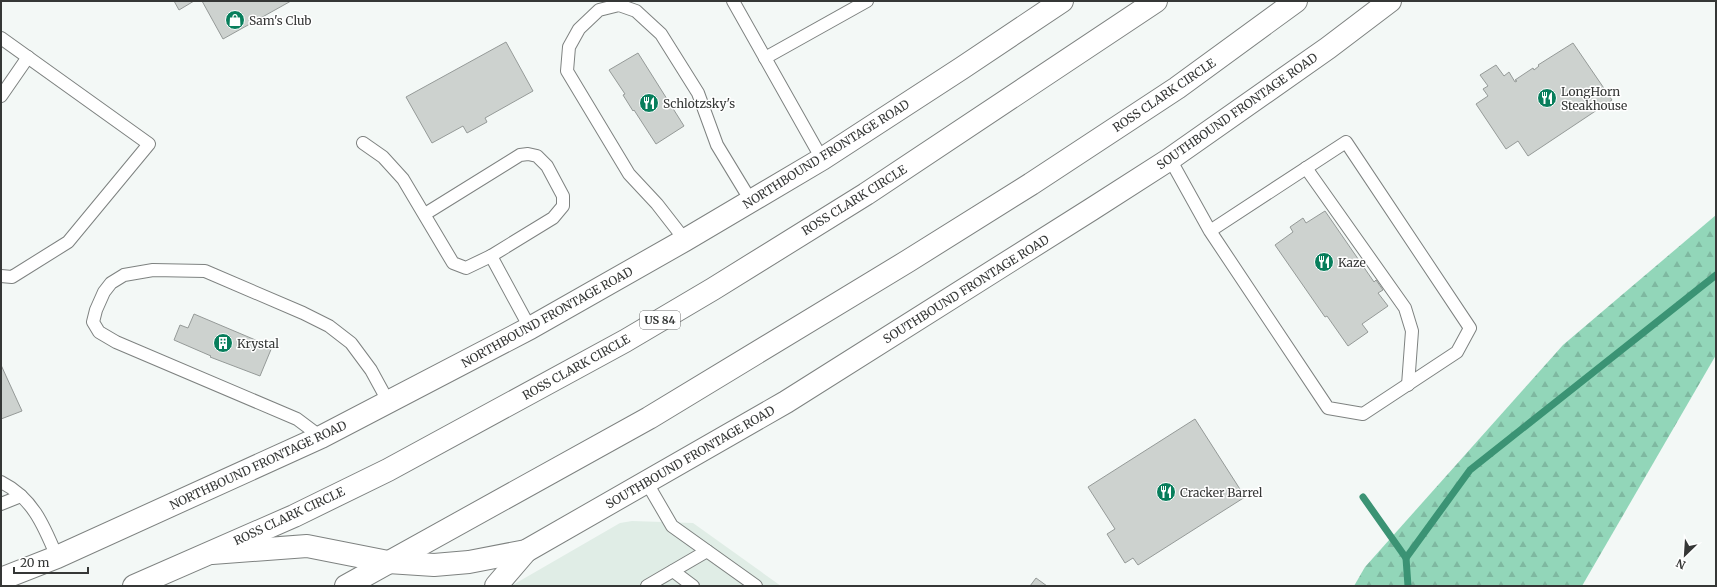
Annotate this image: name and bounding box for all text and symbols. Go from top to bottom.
shop icon: Sam's Club [224,9,246,31]
place label: Sam's Club [249,13,312,28]
street label: SOUTHBOUND FRONTAGE ROAD [1154,50,1320,172]
street label: ROSS CLARK CIRCLE [1110,55,1219,135]
place label: LongHorn Steakhouse [1561,84,1627,113]
restaurant icon: LongHorn Steakhouse [1536,87,1558,109]
restaurant icon: Schlotzsky's [638,92,660,114]
place label: Schlotzsky's [663,96,735,111]
street label: NORTHBOUND FRONTAGE ROAD [740,96,912,212]
street label: ROSS CLARK CIRCLE [799,161,910,238]
street label: SOUTHBOUND FRONTAGE ROAD [880,232,1052,346]
restaurant icon: Kaze [1313,251,1335,273]
place label: Kaze [1338,255,1366,270]
street label: NORTHBOUND FRONTAGE ROAD [459,263,635,371]
road number: US 84 [640,311,680,329]
street label: ROSS CLARK CIRCLE [520,331,633,403]
building icon: Krystal [212,332,234,354]
place label: Krystal [237,336,279,351]
street label: SOUTHBOUND FRONTAGE ROAD [603,402,777,512]
street label: NORTHBOUND FRONTAGE ROAD [167,417,349,513]
restaurant icon: Cracker Barrel [1155,481,1177,503]
street label: ROSS CLARK CIRCLE [231,484,347,548]
place label: Cracker Barrel [1180,485,1263,500]
north arrow [1665,535,1705,575]
scale bar [14,549,88,575]
text: 20 m [20,555,49,570]
text: N [1674,556,1688,572]

